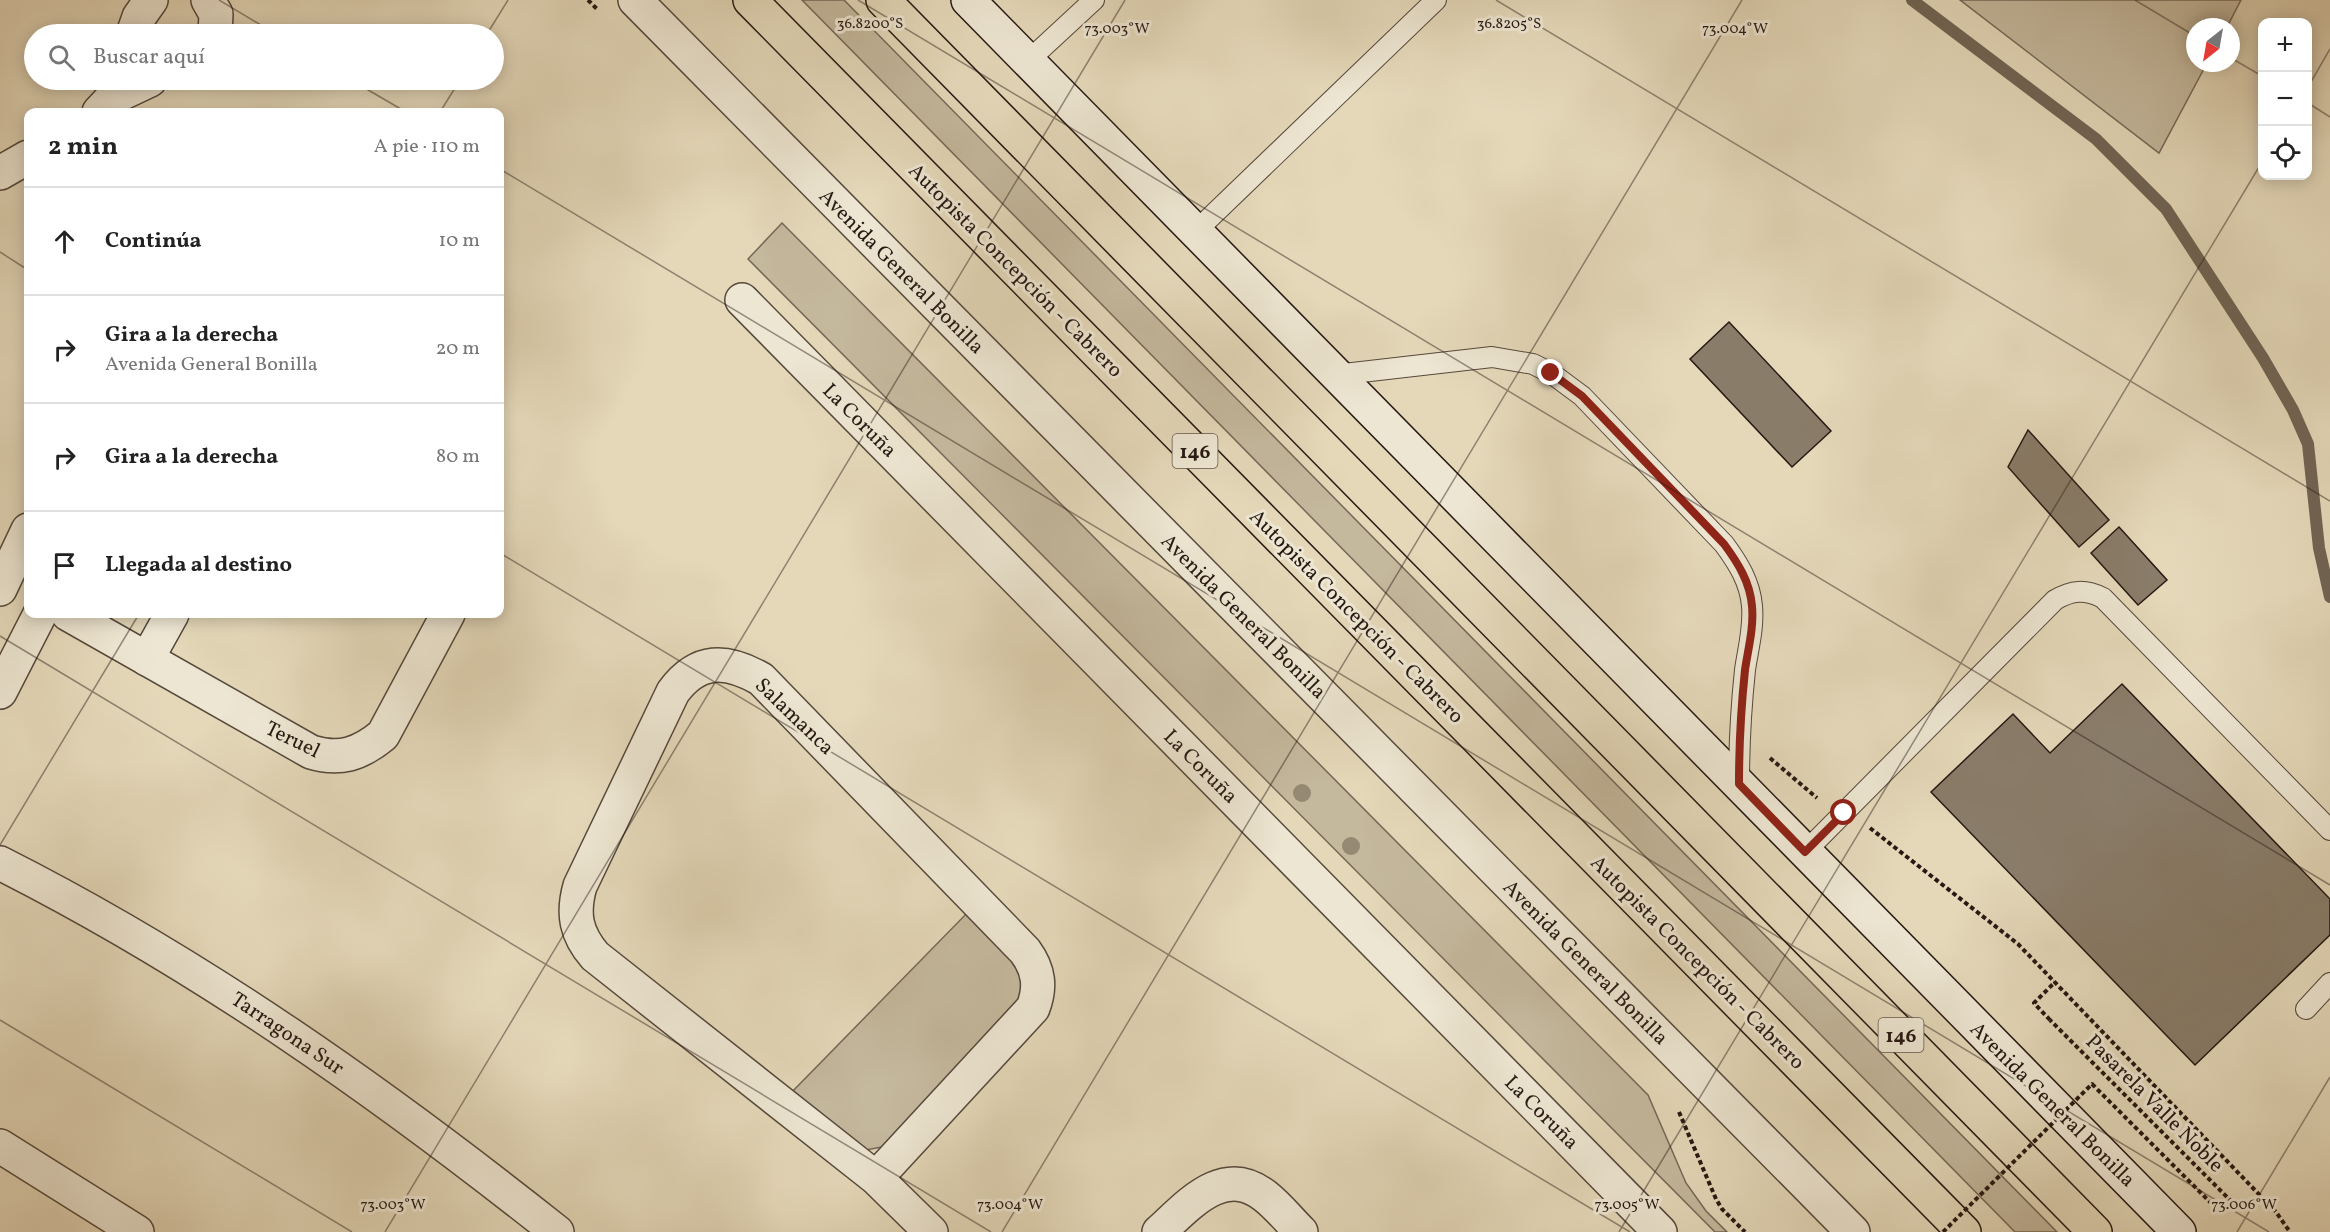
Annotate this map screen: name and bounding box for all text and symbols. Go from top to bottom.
text: 36.8200°S [837,14,903,35]
text: 36.8205°S [1477,14,1541,35]
north arrow [2186,18,2240,72]
map controls [2258,18,2312,180]
button: + [2258,18,2312,72]
text: 73.003°W [1084,19,1150,40]
text: 73.004°W [1702,19,1768,40]
search box [24,24,504,90]
icon: search [45,41,78,74]
text: Buscar aquí [93,42,205,73]
button: − [2258,72,2312,126]
button: locate [2258,126,2312,180]
text: 2 min [48,129,118,165]
text: A pie · 110 m [374,133,480,161]
street label: Autopista Concepción - Cabrero [901,157,1129,385]
street label: Avenida General Bonilla [812,183,990,361]
icon: ahead [48,225,81,258]
text: Continúa [105,226,202,257]
text: 10 m [439,227,480,255]
text: Gira a la derecha [105,320,278,351]
icon: right [48,333,81,366]
text: 20 m [436,335,480,363]
text: Avenida General Bonilla [105,351,318,379]
route end [1537,359,1563,385]
street label: La Coruña [815,377,903,465]
road number: 146 [1172,434,1218,468]
icon: right [48,441,81,474]
text: Gira a la derecha [105,442,278,473]
text: 80 m [436,443,480,471]
street label: Autopista Concepción - Cabrero [1242,503,1470,731]
street label: Avenida General Bonilla [1154,528,1332,706]
icon: arrive [48,549,81,582]
text: Llegada al destino [105,550,292,581]
street label: Salamanca [748,672,840,762]
street label: Teruel [260,715,325,766]
street label: La Coruña [1156,723,1244,811]
route start [1830,799,1856,825]
street label: Autopista Concepción - Cabrero [1583,849,1811,1077]
street label: Avenida General Bonilla [1496,874,1674,1052]
street label: Tarragona Sur [225,986,350,1083]
street label: Avenida General Bonilla [1963,1016,2141,1194]
road number: 146 [1878,1018,1924,1052]
street label: Pasarela Valle Noble [2078,1028,2230,1180]
street label: La Coruña [1497,1069,1585,1157]
text: 73.003°W [360,1195,426,1216]
text: 73.004°W [977,1195,1043,1216]
text: 73.005°W [1595,1195,1659,1216]
text: 73.006°W [2211,1195,2277,1216]

